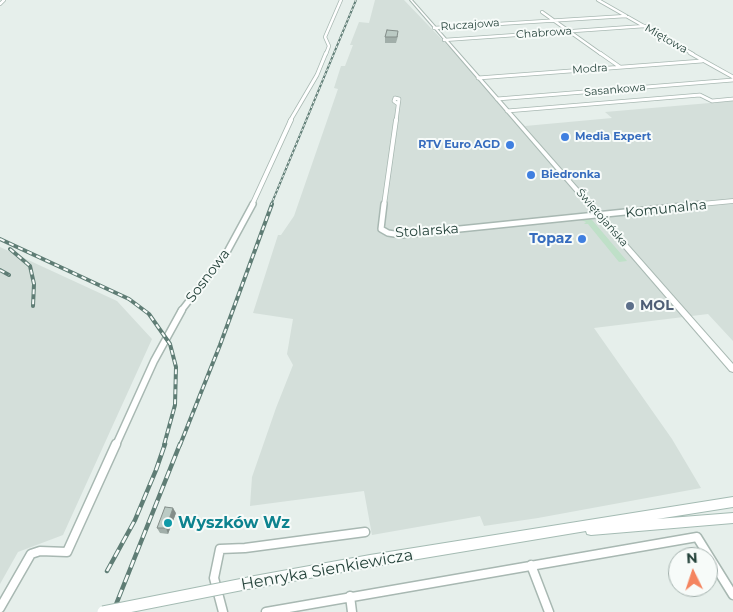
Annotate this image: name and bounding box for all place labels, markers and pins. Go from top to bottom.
place label: Media Expert [575,130,651,144]
marker: Media Expert [559,131,571,143]
place label: RTV Euro AGD [418,138,500,152]
marker: RTV Euro AGD [504,139,516,151]
place label: Biedronka [541,168,601,182]
marker: Biedronka [525,169,537,181]
place label: Topaz [529,231,572,247]
marker: Topaz [576,233,588,245]
place label: MOL [640,298,674,314]
marker: MOL [624,300,636,312]
place label: Wyszków Wz [178,513,290,533]
marker: Wyszków Wz [162,517,174,529]

